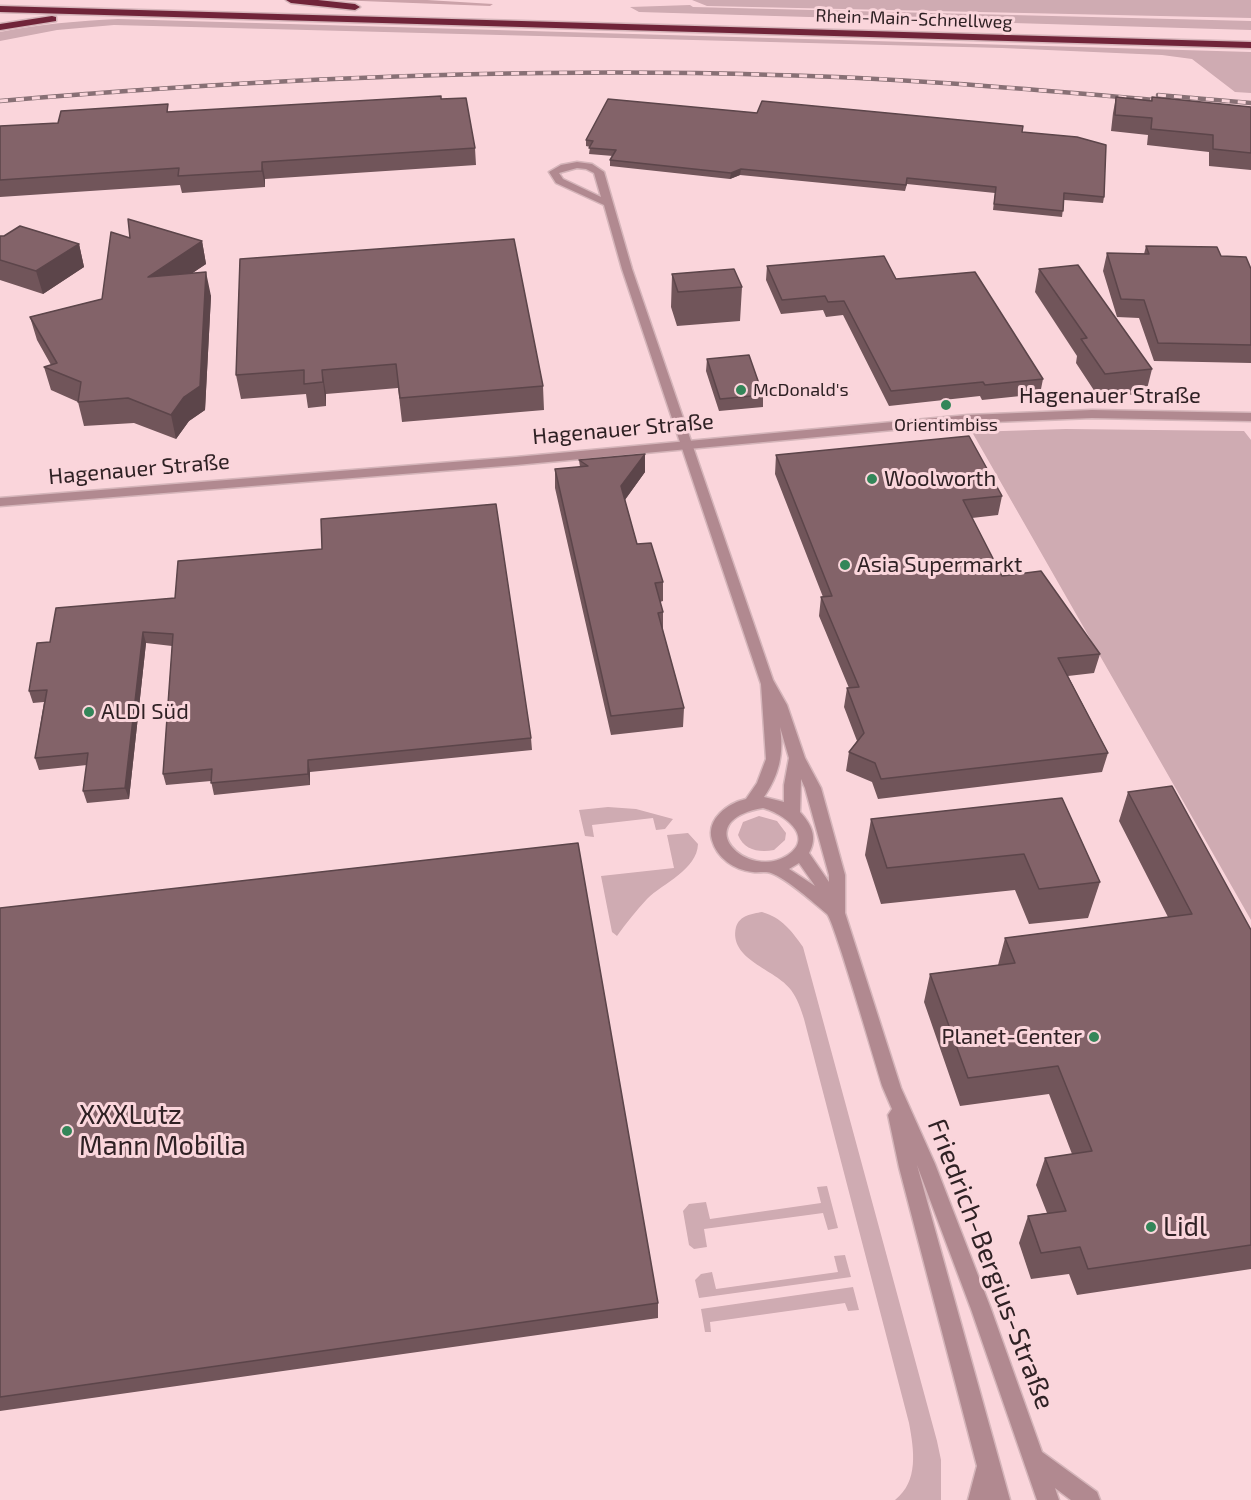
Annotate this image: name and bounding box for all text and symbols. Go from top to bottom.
street label: Rhein-Main-Schnellweg [815,5,1013,33]
place label: McDonald's [753,379,849,401]
marker: McDonald's [734,383,748,397]
street label: Hagenauer Straße [1019,383,1201,409]
marker: Orientimbiss [939,398,953,412]
street label: Hagenauer Straße [531,408,715,450]
place label: Orientimbiss [894,414,998,436]
street label: Hagenauer Straße [47,448,231,490]
place label: Woolworth [884,466,996,492]
marker: Woolworth [865,472,879,486]
place label: Asia Supermarkt [857,552,1022,578]
marker: Asia Supermarkt [838,558,852,572]
place label: ALDI Süd [101,699,189,725]
marker: ALDI Süd [82,705,96,719]
place label: Planet-Center [941,1024,1082,1050]
marker: Planet-Center [1087,1030,1101,1044]
place label: XXXLutz Mann Mobilia [79,1099,246,1162]
street label: Friedrich-Bergius-Straße [921,1114,1061,1414]
marker: XXXLutz Mann Mobilia [60,1124,74,1138]
place label: Lidl [1163,1211,1207,1243]
marker: Lidl [1144,1220,1158,1234]

